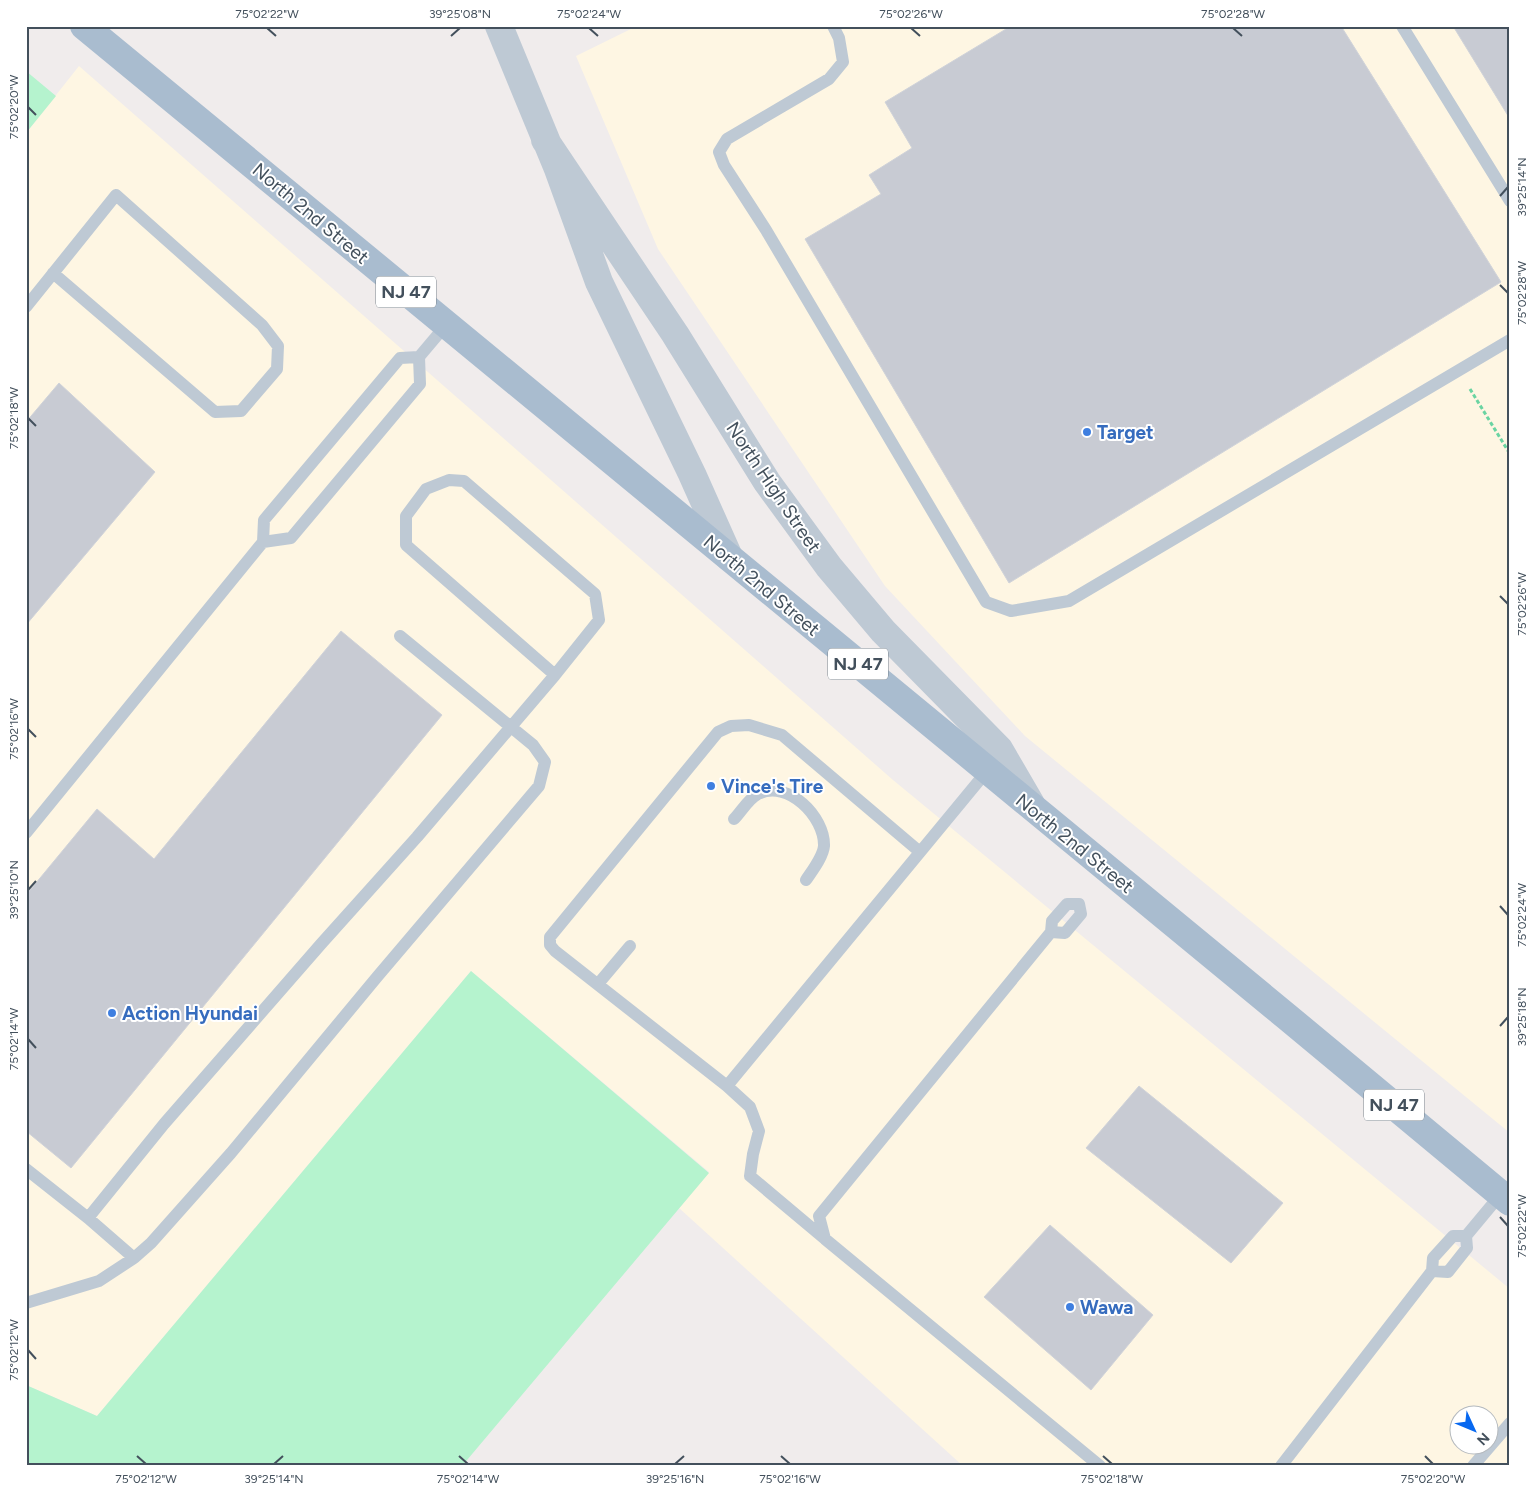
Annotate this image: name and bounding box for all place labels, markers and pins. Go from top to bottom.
place label: Target [1097,421,1154,444]
marker: Target [1081,426,1093,438]
place label: Vince's Tire [721,775,824,798]
marker: Vince's Tire [705,780,717,792]
place label: Action Hyundai [122,1002,258,1025]
marker: Action Hyundai [106,1007,118,1019]
place label: Wawa [1080,1296,1133,1319]
marker: Wawa [1064,1301,1076,1313]

